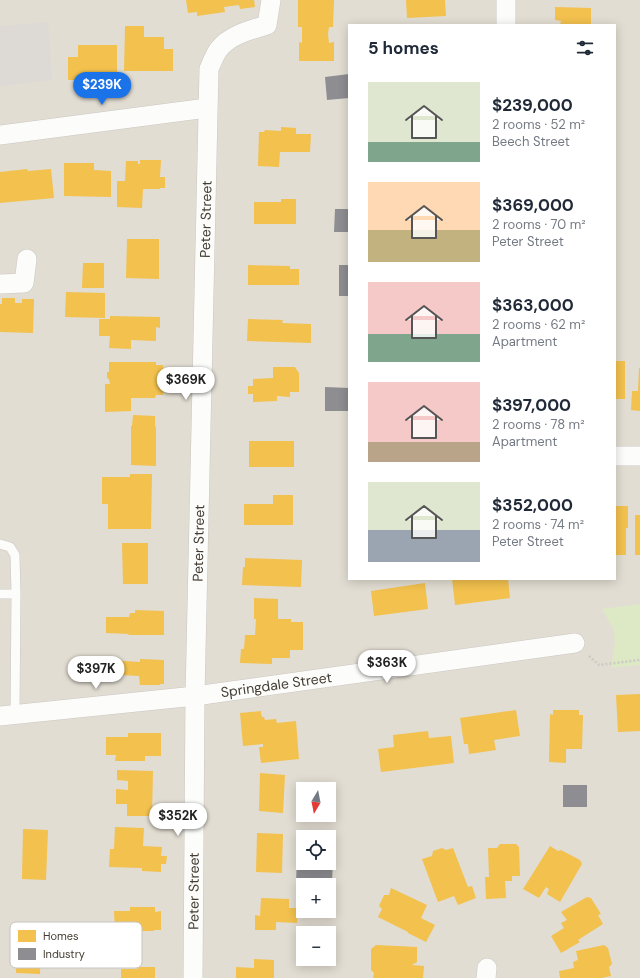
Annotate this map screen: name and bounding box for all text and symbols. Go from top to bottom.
text: 5 homes [368,37,439,59]
icon: filters [574,37,596,59]
pin: $239K [74,72,130,106]
text: $239K [82,76,122,93]
text: $239,000 [492,94,573,116]
icon: home [400,98,448,146]
text: 2 rooms · 52 m² [492,116,585,133]
text: Beech Street [492,133,570,150]
street label: Peter Street [196,180,216,258]
text: $369,000 [492,194,574,216]
icon: home [400,198,448,246]
text: 2 rooms · 70 m² [492,216,586,233]
text: Peter Street [492,233,564,250]
text: $363,000 [492,294,574,316]
icon: home [400,298,448,346]
text: 2 rooms · 62 m² [492,316,585,333]
text: Apartment [492,333,557,350]
pin: $369K [158,367,214,401]
text: $369K [166,371,206,388]
text: $397,000 [492,394,571,416]
icon: home [400,398,448,446]
text: 2 rooms · 78 m² [492,416,584,433]
text: Apartment [492,433,557,450]
text: $352,000 [492,494,573,516]
icon: home [400,498,448,546]
street label: Peter Street [189,504,208,582]
text: 2 rooms · 74 m² [492,516,584,533]
text: Peter Street [492,533,564,550]
pin: $363K [359,650,415,684]
text: $363K [367,654,407,671]
pin: $397K [68,656,124,690]
text: $397K [77,660,115,677]
street label: Springdale Street [219,668,333,701]
north arrow [296,782,336,822]
map controls [296,782,336,966]
pin: $352K [150,803,206,837]
text: $352K [158,807,198,824]
button: locate [296,830,336,870]
street label: Peter Street [184,852,203,930]
button: + [296,878,336,918]
legend [10,922,142,968]
button: − [296,926,336,966]
text: Homes [43,929,79,943]
text: Industry [43,947,85,961]

